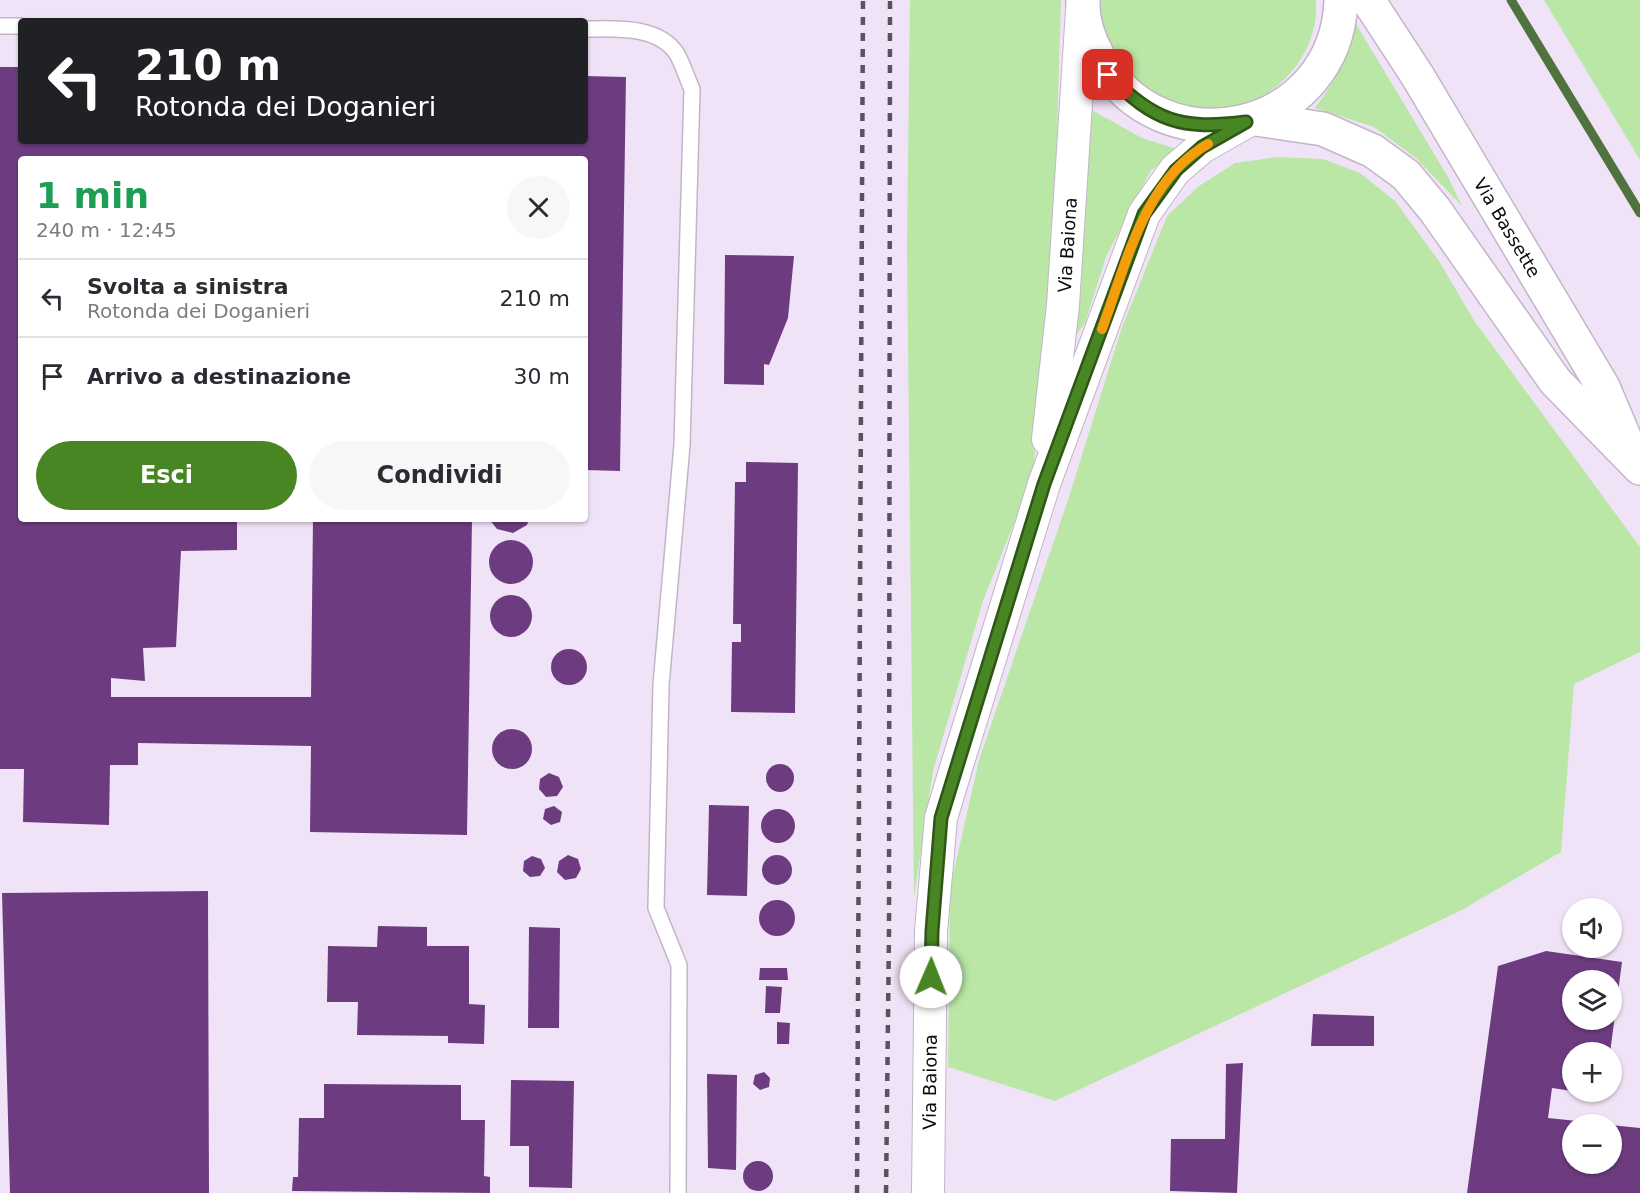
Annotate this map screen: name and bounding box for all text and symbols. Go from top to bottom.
text: 210 m [135,41,281,90]
icon: left [36,42,114,120]
pin [1082,49,1133,100]
icon: arrive [1091,58,1124,91]
text: Rotonda dei Doganieri [135,91,436,122]
street label: Via Bassette [1470,174,1546,281]
text: 1 min [36,175,149,216]
button: close [507,176,570,239]
street label: Via Baiona [1053,197,1080,293]
text: 240 m · 12:45 [36,218,177,242]
text: Svolta a sinistra [87,274,289,299]
icon: left [36,282,69,315]
text: 210 m [500,286,570,311]
text: Rotonda dei Doganieri [87,299,310,323]
icon: arrive [36,360,69,393]
text: Arrivo a destinazione [87,364,351,389]
text: 30 m [514,364,570,389]
button: Esci [36,441,297,510]
button: Condividi [309,441,570,510]
map controls [1562,898,1622,1174]
button: sound [1562,898,1622,958]
position arrow [899,945,963,1009]
button: layers [1562,970,1622,1030]
street label: Via Baiona [918,1034,940,1130]
button: + [1562,1042,1622,1102]
button: − [1562,1114,1622,1174]

